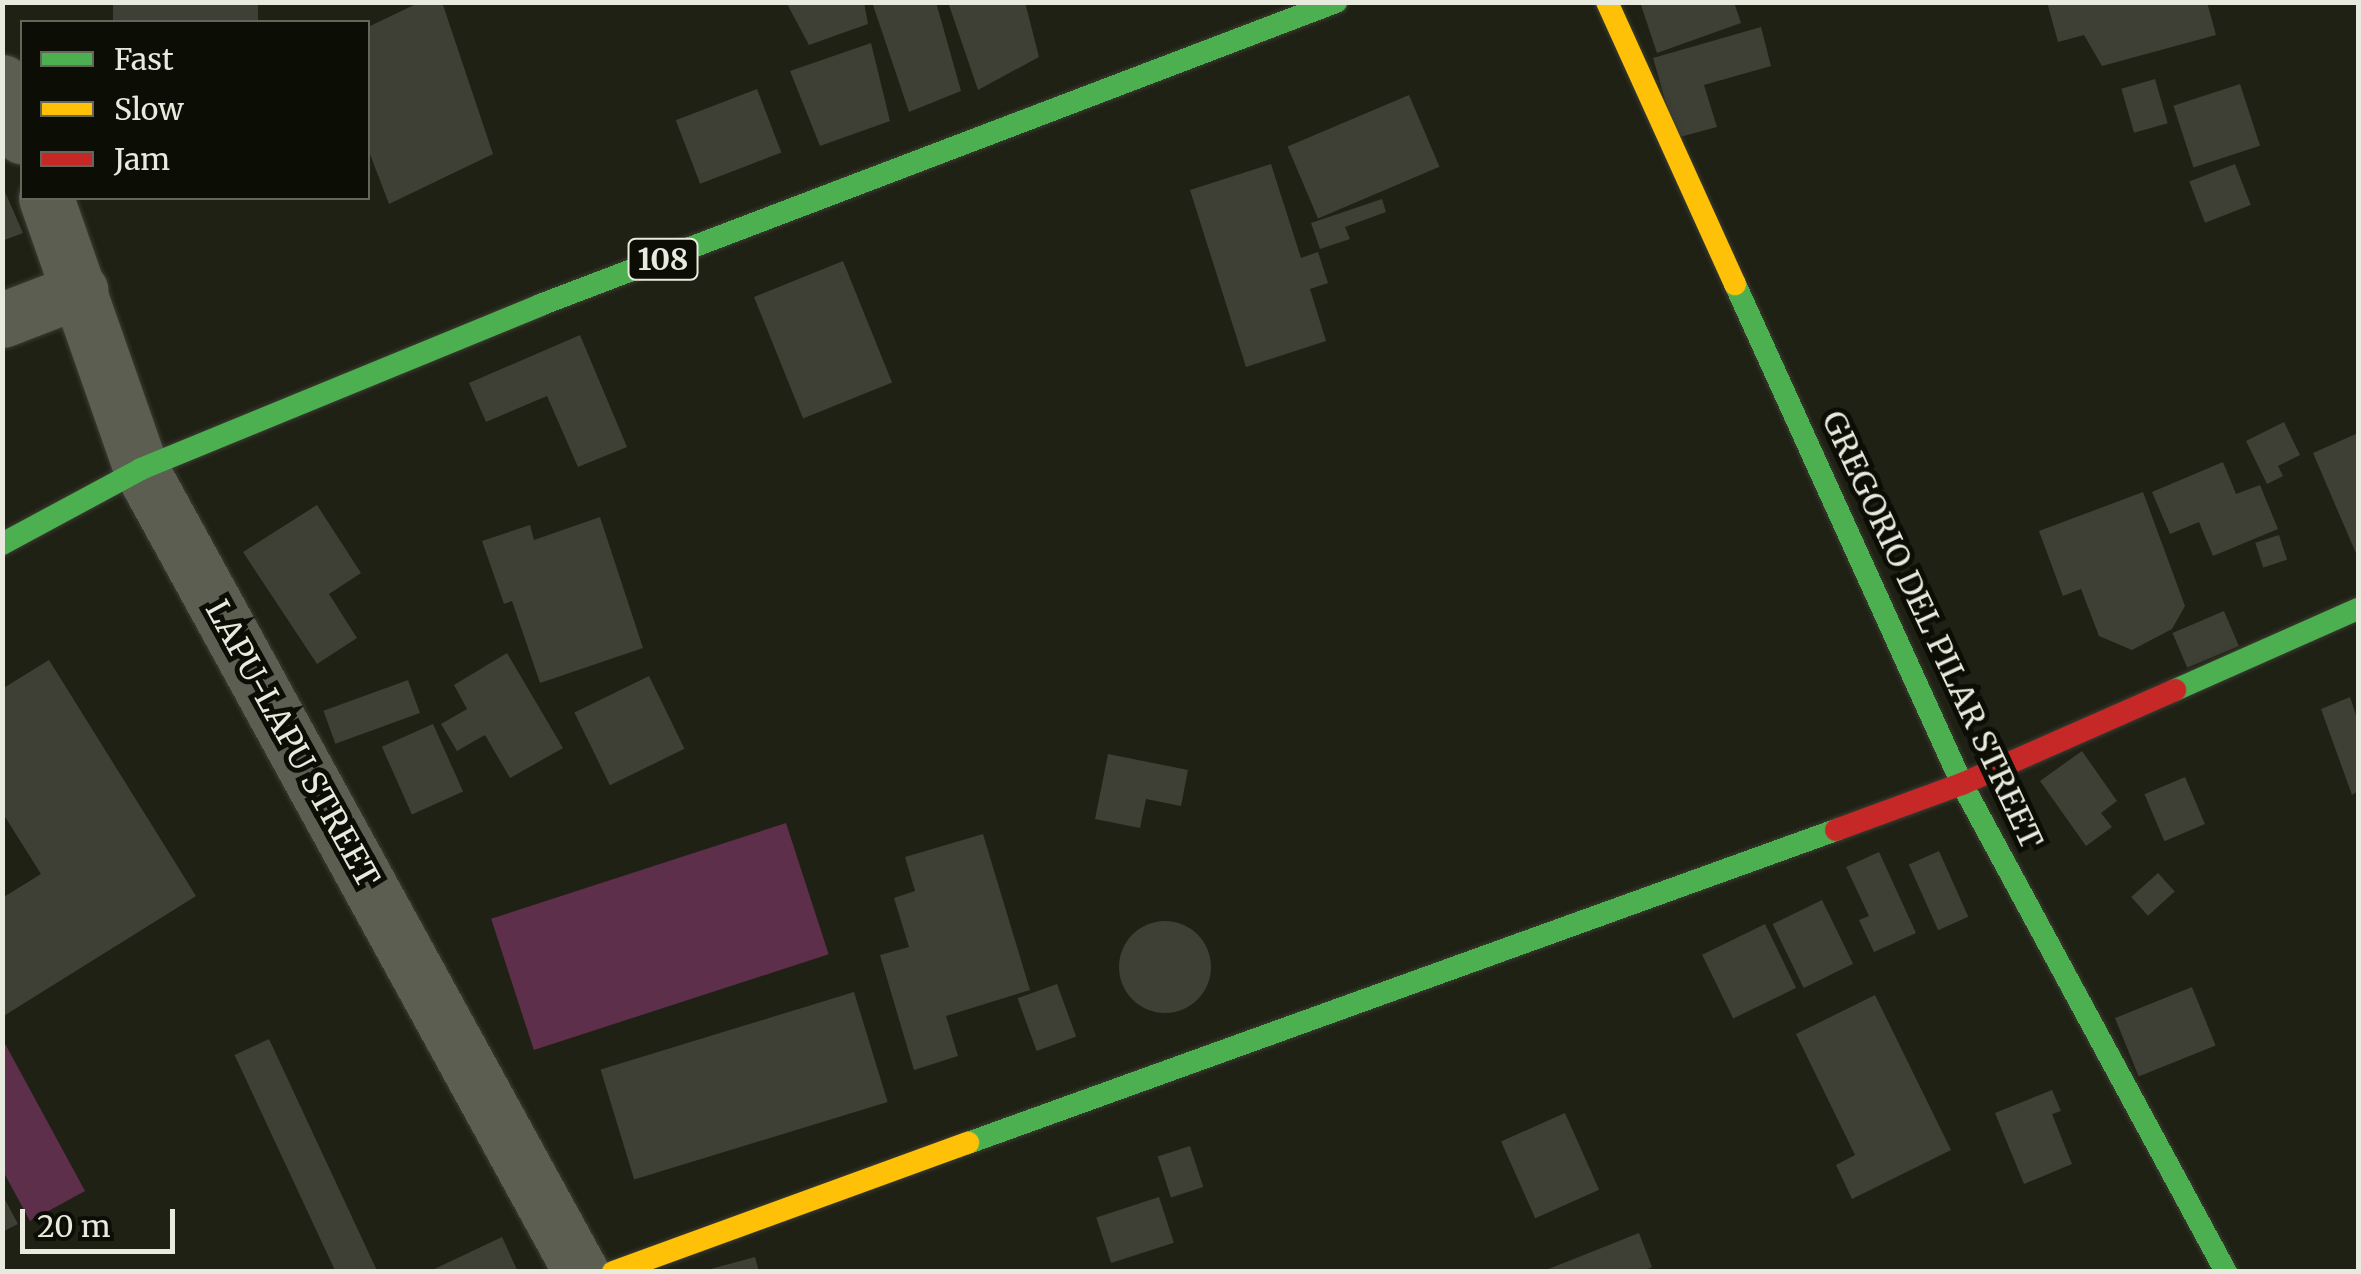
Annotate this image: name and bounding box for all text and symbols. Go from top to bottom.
legend [20,20,370,200]
text: Fast [114,40,174,78]
text: Slow [114,90,184,128]
text: Jam [114,140,170,178]
road number: 108 [626,234,700,284]
street label: GREGORIO DEL PILAR STREET [1814,405,2050,855]
street label: LAPU-LAPU STREET [197,594,387,894]
scale bar [25,1189,180,1251]
text: 20 m [37,1207,110,1245]

